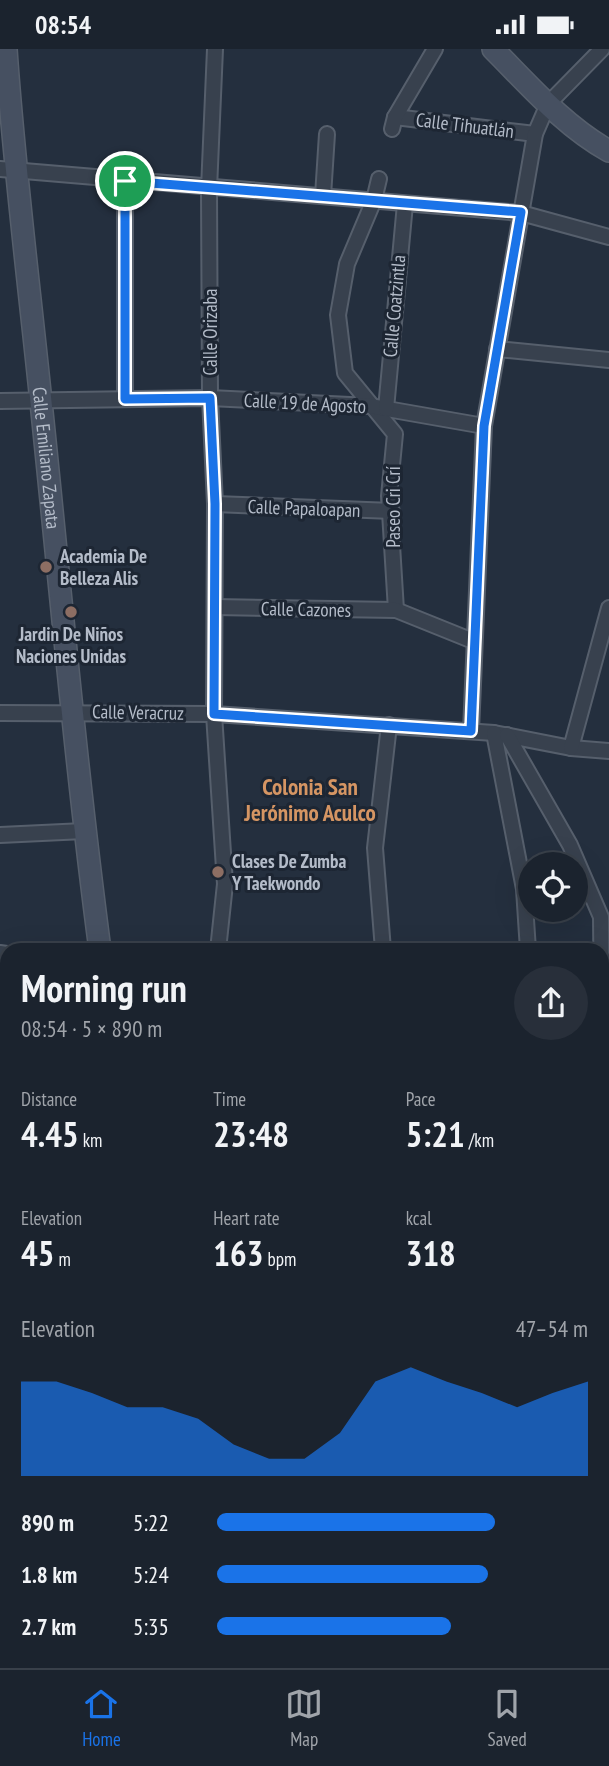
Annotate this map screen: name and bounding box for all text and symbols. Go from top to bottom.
text: 08:54 [35,8,91,41]
street label: Calle Tihuatlán [415,107,515,143]
pin [95,151,155,211]
icon: arrive [106,162,144,200]
street label: Calle Coatzintla [378,254,410,358]
street label: Calle Orizaba [198,289,222,375]
street label: Calle Emiliano Zapata [28,386,66,530]
street label: Calle 19 de Agosto [243,388,367,418]
street label: Paseo Cri Crí [381,466,405,548]
street label: Calle Papaloapan [247,494,361,522]
place label: Academia De Belleza Alis [59,544,147,590]
marker: Academia De Belleza Alis [38,559,54,575]
street label: Calle Cazones [261,596,351,622]
marker: Jardin De Niños Naciones Unidas [63,604,79,620]
place label: Jardin De Niños Naciones Unidas [16,622,126,668]
street label: Calle Veracruz [92,699,184,725]
district label: Colonia San Jerónimo Aculco [243,772,376,827]
place label: Clases De Zumba Y Taekwondo [231,849,346,895]
map controls [518,852,588,922]
button: locate [518,852,588,922]
marker: Clases De Zumba Y Taekwondo [210,864,226,880]
text: Morning run [21,963,187,1012]
button: share [514,966,588,1040]
text: 08:54 · 5 × 890 m [21,1014,162,1043]
text: Distance [21,1087,77,1111]
text: Time [213,1087,246,1111]
text: Pace [406,1087,436,1111]
text: 4.45 [21,1111,79,1157]
text: 23:48 [213,1111,289,1157]
text: 5:21 [406,1111,465,1157]
text: km [79,1128,102,1152]
text: /km [465,1128,494,1152]
text: Elevation [21,1206,82,1230]
text: Heart rate [213,1206,280,1230]
text: kcal [406,1206,432,1230]
text: 45 [21,1230,54,1276]
text: 163 [213,1230,264,1276]
text: 318 [406,1230,456,1276]
text: m [54,1247,71,1271]
text: bpm [264,1247,296,1271]
text: Elevation [21,1314,95,1343]
text: 47–54 m [516,1314,588,1343]
text: 890 m [21,1508,74,1537]
text: 5:22 [133,1508,169,1537]
text: 1.8 km [21,1560,77,1589]
text: 5:24 [133,1560,169,1589]
text: 2.7 km [21,1612,76,1641]
text: 5:35 [133,1612,169,1641]
tab: Home [82,1685,121,1751]
tab: Map [285,1685,323,1751]
tab: Saved [488,1685,527,1751]

